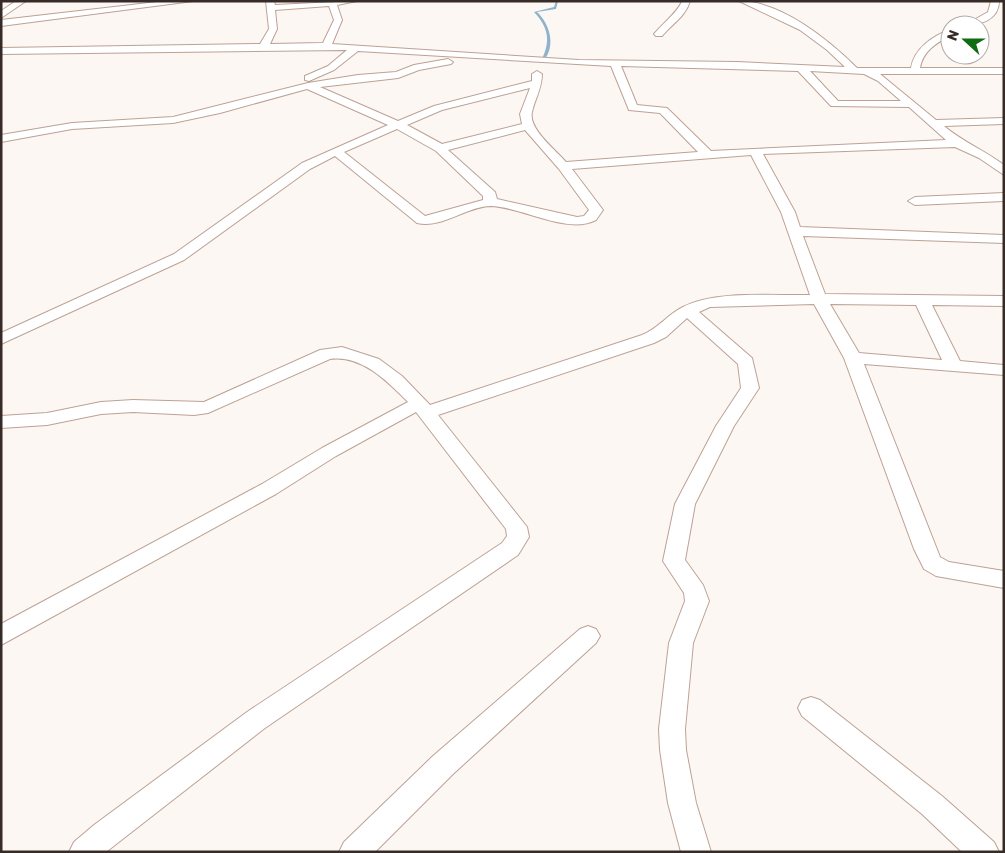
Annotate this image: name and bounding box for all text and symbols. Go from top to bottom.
north arrow [940,15,990,65]
text: N [944,28,963,43]

